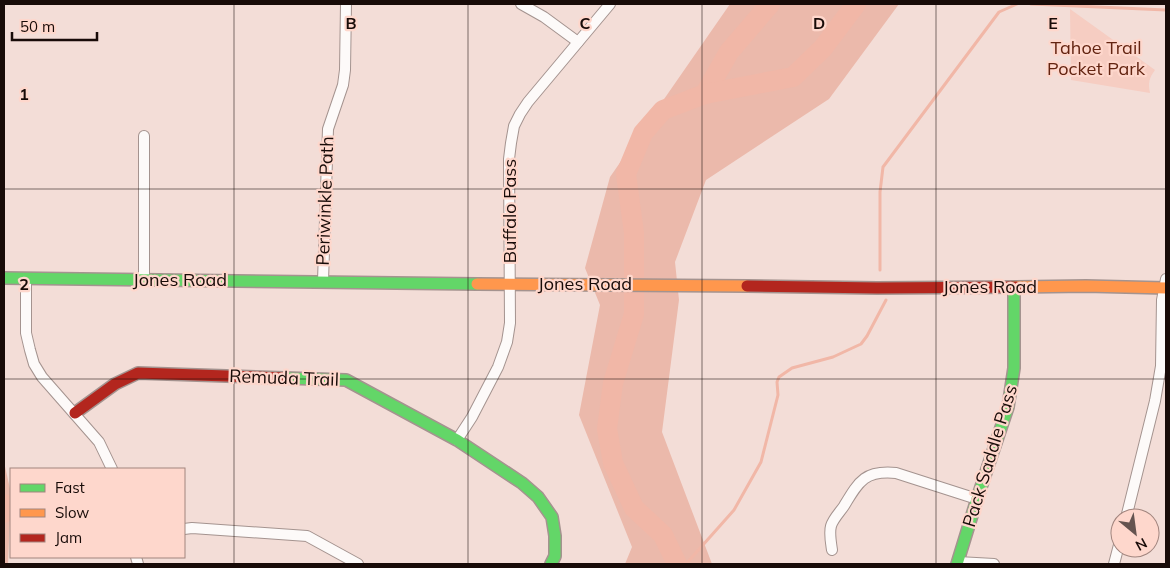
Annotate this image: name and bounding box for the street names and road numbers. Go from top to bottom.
street label: Periwinkle Path [311,136,338,266]
street label: Buffalo Pass [498,159,521,263]
street label: Jones Road [133,268,227,291]
street label: Jones Road [538,272,632,295]
street label: Jones Road [943,275,1037,298]
street label: Remuda Trail [229,364,339,391]
street label: Pack Saddle Pass [957,382,1022,530]

